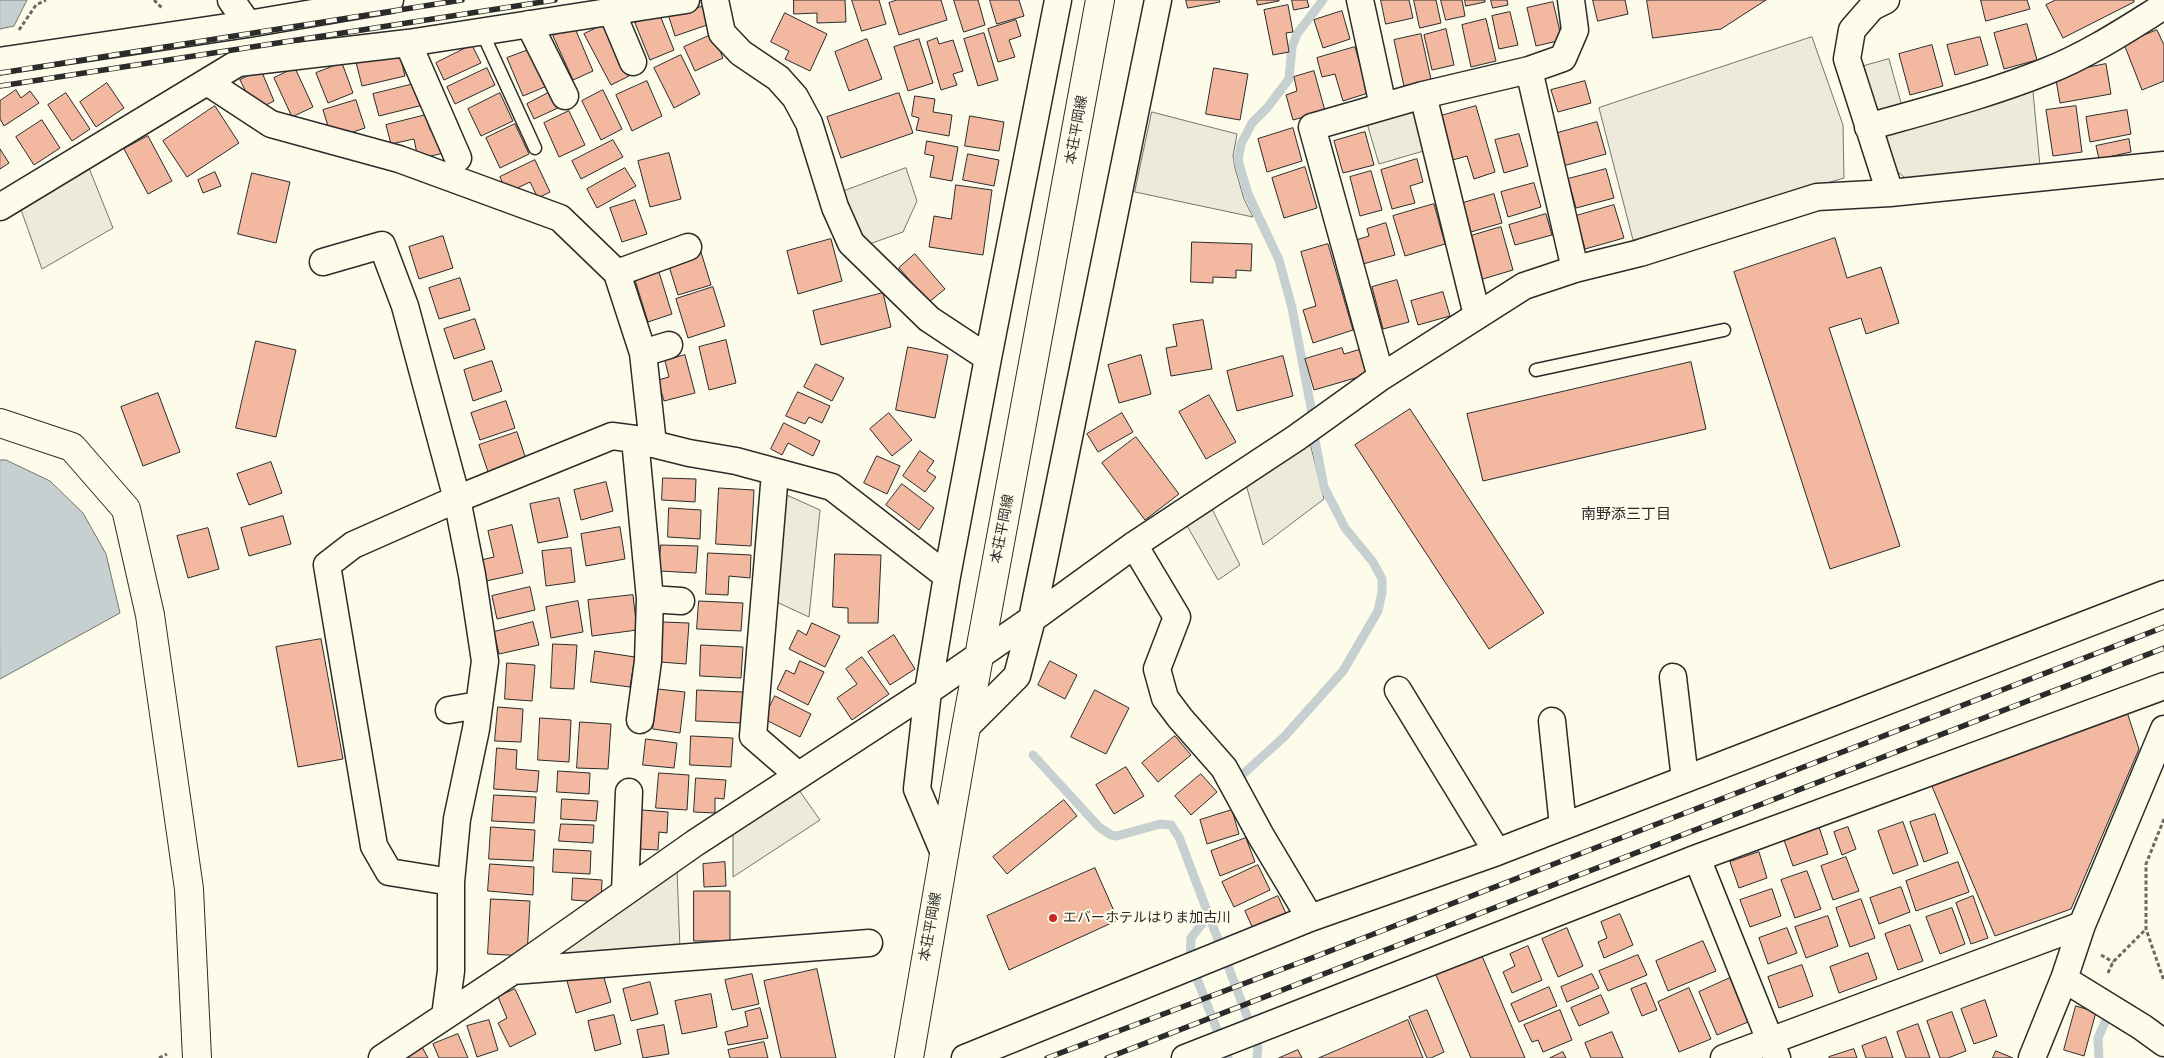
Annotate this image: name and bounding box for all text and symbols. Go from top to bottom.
street label: 本荘平岡線 [1063,94,1091,166]
street label: 本荘平岡線 [988,493,1018,565]
district label: 南野添三丁目 [1581,506,1671,524]
street label: 本荘平岡線 [917,891,945,963]
place label: エバーホテルはりま加古川 [1063,910,1231,926]
marker: エバーホテルはりま加古川 [1047,912,1059,924]

